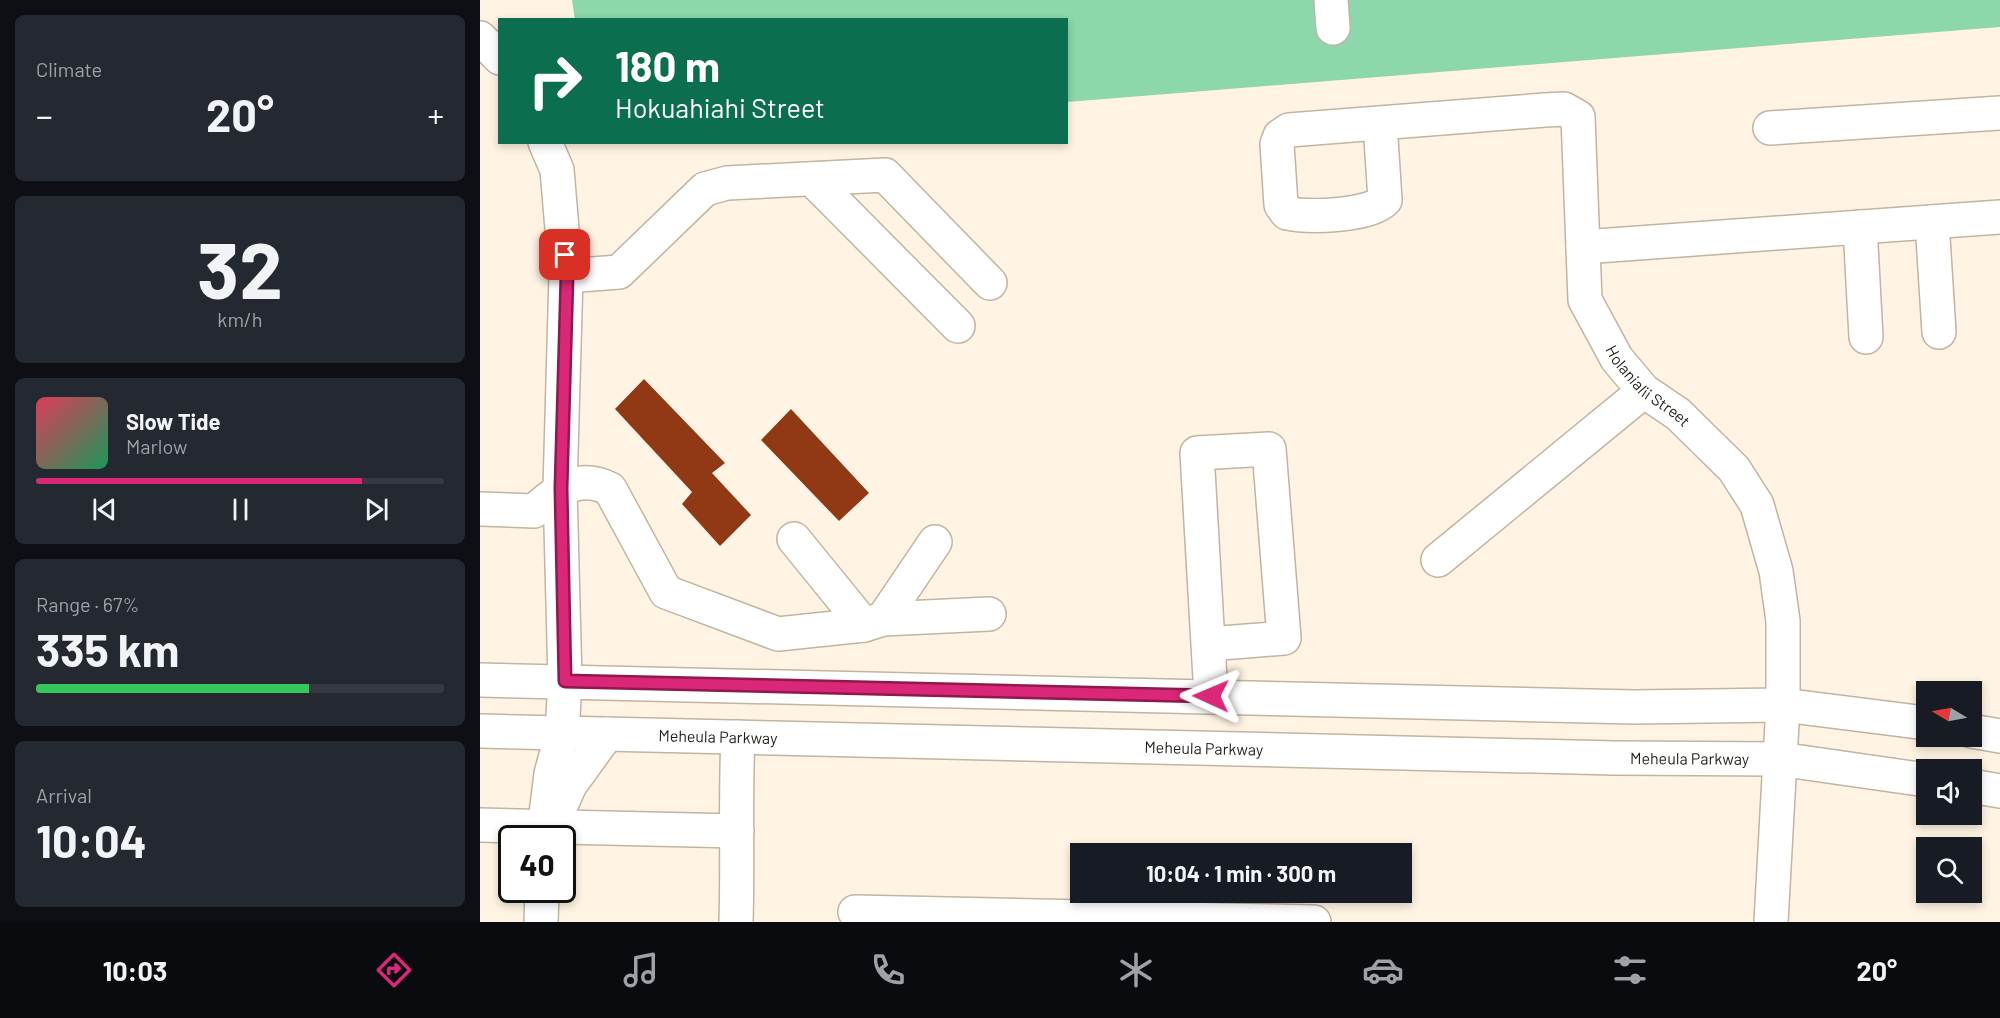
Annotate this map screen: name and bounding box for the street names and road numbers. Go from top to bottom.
street label: Holanialii Street [1602,342,1695,430]
street label: Meheula Parkway [658,725,778,747]
street label: Meheula Parkway [1144,737,1264,759]
street label: Meheula Parkway [1630,748,1750,768]

